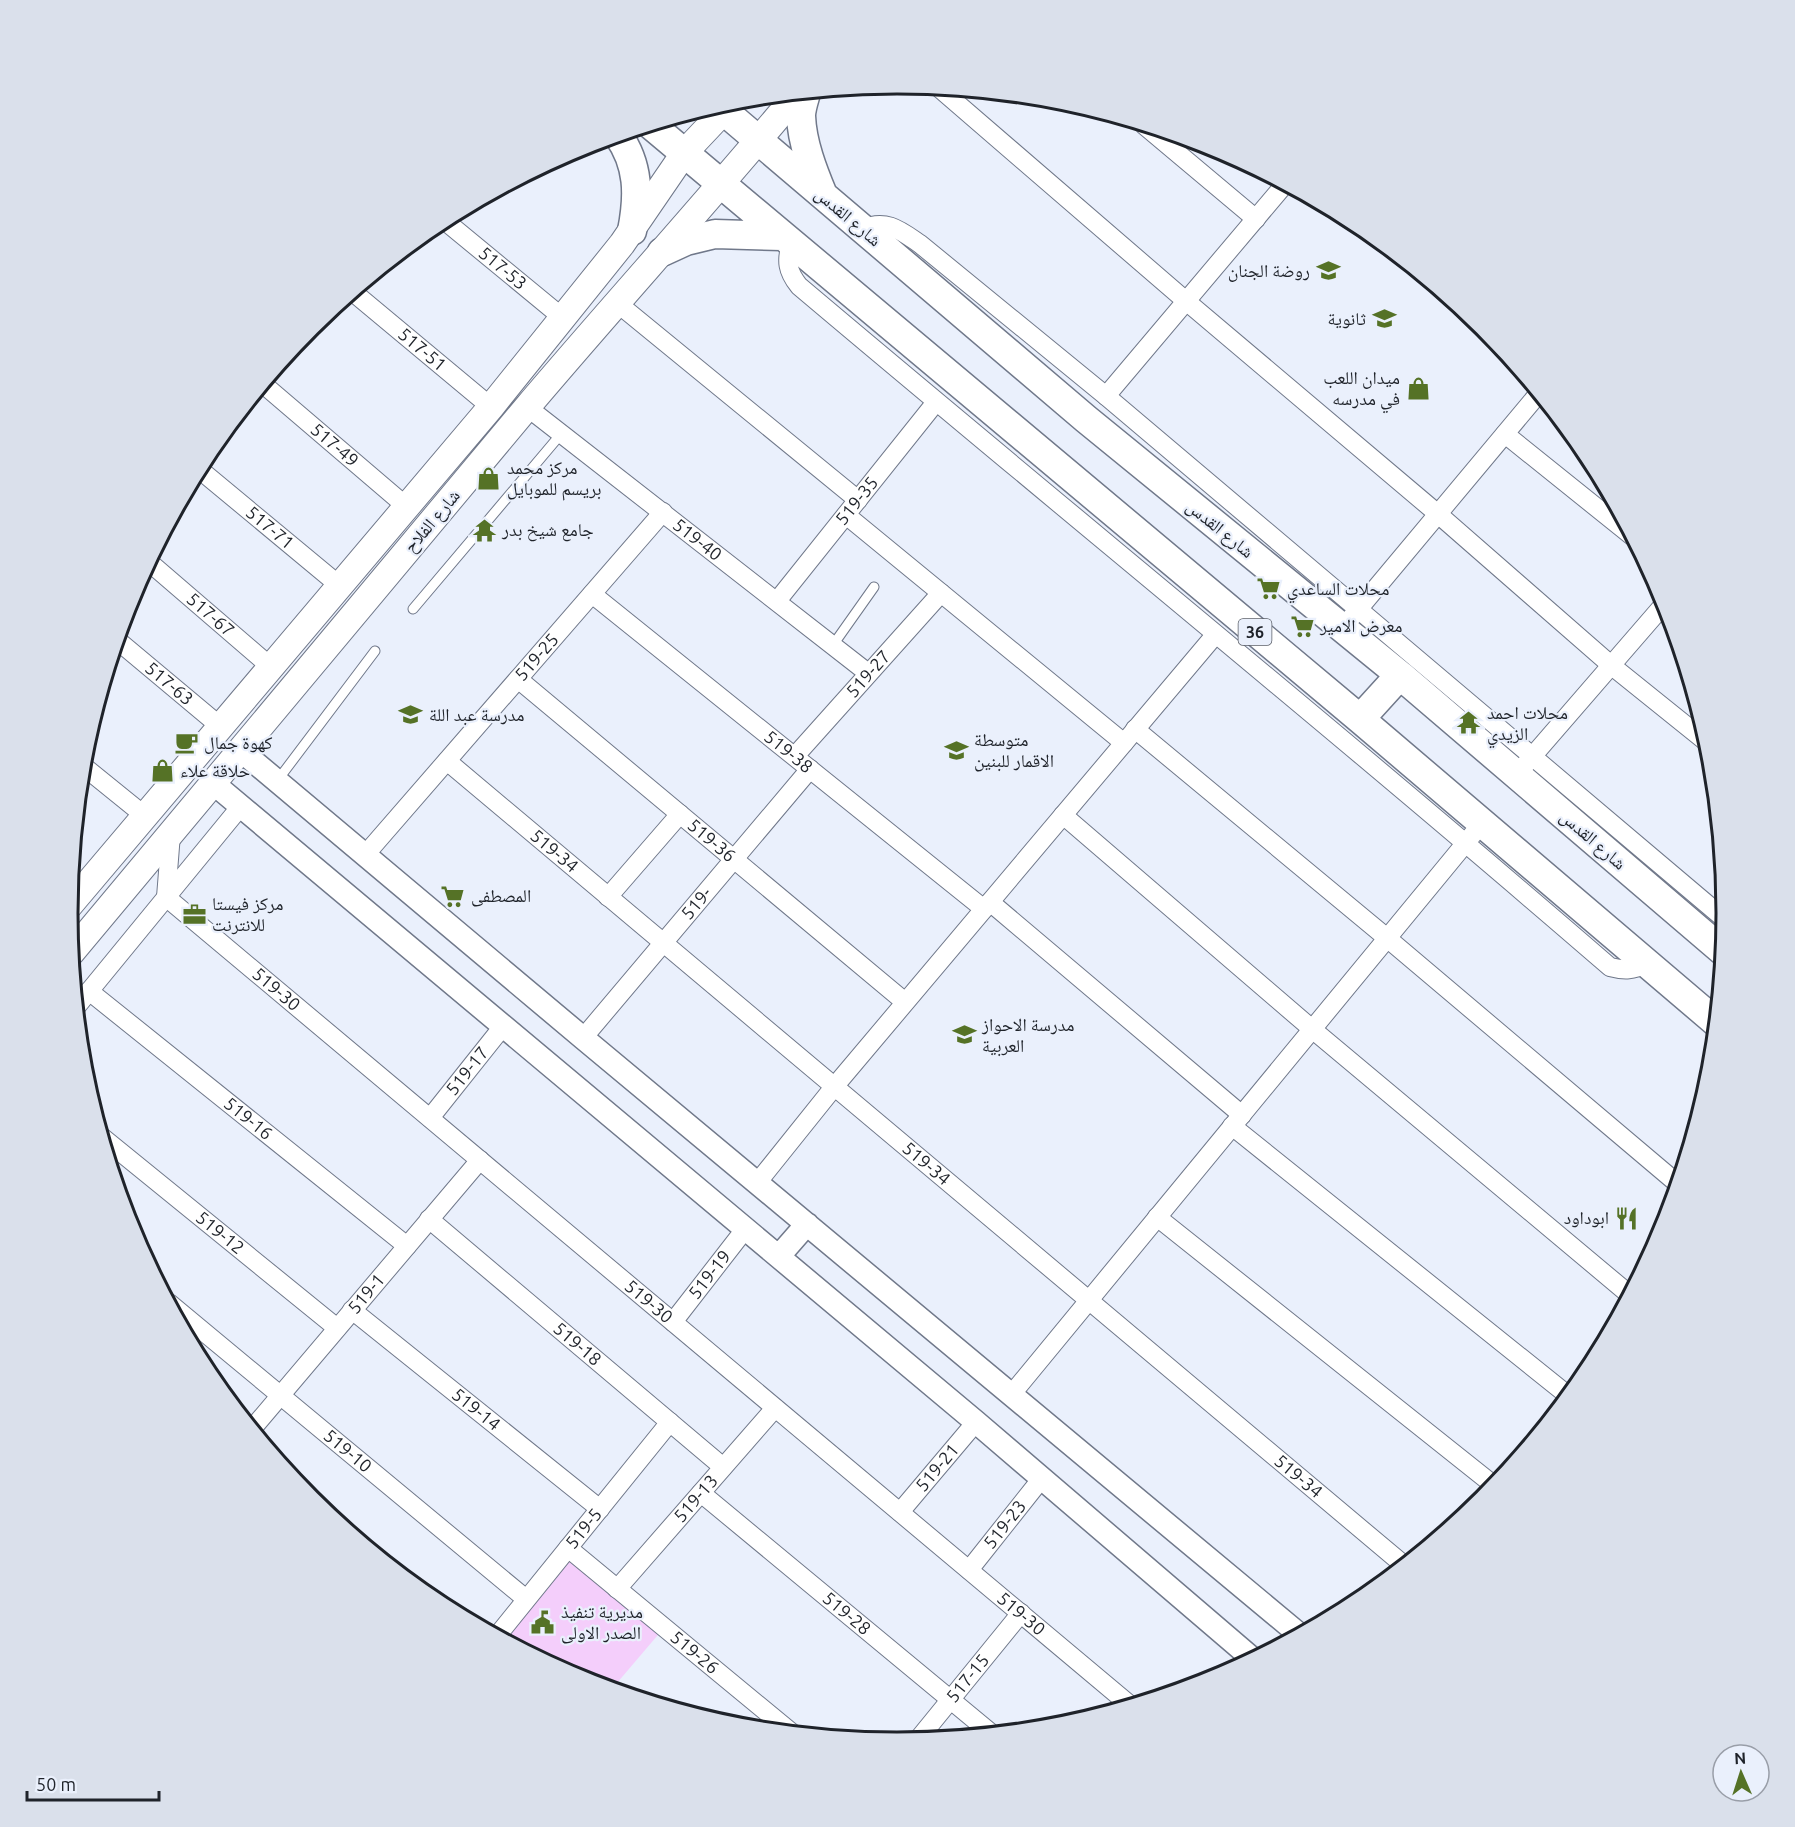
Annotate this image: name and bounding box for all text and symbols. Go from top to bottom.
street label: شارع القدس [810,183,886,251]
street label: 517-53 [475,242,531,293]
school or university icon: روضة الجنان [1315,258,1341,284]
place label: روضة الجنان [1228,260,1310,282]
school or university icon: ثانوية [1371,306,1397,332]
place label: ثانوية [1328,308,1366,329]
street label: 517-51 [395,323,451,374]
place label: ميدان اللعب في مدرسه [1323,367,1400,414]
shop icon: ميدان اللعب في مدرسه [1405,375,1431,401]
street label: 517-49 [307,419,363,470]
place label: مركز محمد بريسم للموبايل [507,457,601,501]
shop icon: مركز محمد بريسم للموبايل [476,465,502,491]
street label: 519-35 [831,472,881,528]
street label: شارع الفلاح [399,485,466,558]
street label: شارع القدس [1182,495,1258,563]
street label: 517-71 [243,501,298,553]
street label: 519-40 [670,514,726,564]
temple icon: جامع شيخ بدر [471,517,497,543]
place label: جامع شيخ بدر [501,519,594,542]
supermarket icon: محلات الساعدي [1256,576,1282,602]
place label: محلات الساعدي [1287,578,1390,604]
street label: 517-67 [183,588,239,640]
supermarket icon: معرض الامير [1289,613,1315,639]
place label: معرض الامير [1319,615,1402,637]
road number: 36 [1238,619,1272,645]
street label: 519-25 [510,629,562,684]
street label: 519-27 [842,646,894,701]
street label: 517-63 [142,657,198,708]
school or university icon: مدرسة عبد اللة [398,702,424,728]
place label: محلات احمد الزيدي [1487,702,1568,749]
place label: مدرسة عبد اللة [429,704,524,726]
temple icon: محلات احمد الزيدي [1456,710,1482,736]
street label: 519-38 [761,726,817,776]
place label: متوسطة الاقمار للبنين [974,729,1054,772]
cafe icon: كهوة جمال [173,730,199,756]
place label: كهوة جمال [204,732,273,754]
school or university icon: متوسطة الاقمار للبنين [943,737,969,763]
shop icon: حلاقة علاء [149,758,175,784]
place label: حلاقة علاء [180,760,250,780]
street label: شارع القدس [1556,805,1630,875]
street label: 519-36 [684,814,740,865]
street label: 519-34 [527,825,583,876]
supermarket icon: المصطفى [440,883,466,909]
street label: 519- [677,883,715,923]
place label: المصطفى [471,885,531,907]
place label: مركز فيستا للانترنت [212,893,283,935]
office icon: مركز فيستا للانترنت [181,901,207,927]
street label: 519-30 [249,963,305,1014]
place label: مدرسة الاحواز العربية [981,1014,1075,1057]
school or university icon: مدرسة الاحواز العربية [951,1022,977,1048]
street label: 519-17 [441,1042,492,1099]
street label: 519-16 [221,1093,277,1143]
street label: 519-34 [899,1137,955,1189]
restaurant icon: ابوداود [1614,1205,1640,1231]
street label: 519-12 [193,1207,249,1258]
place label: ابوداود [1564,1207,1609,1229]
street label: 519-19 [684,1246,734,1302]
street label: 519-1 [343,1269,388,1317]
street label: 519-30 [621,1275,677,1326]
street label: 519-18 [550,1318,606,1369]
street label: 519-14 [449,1383,505,1434]
street label: 519-10 [320,1425,376,1476]
street label: 519-21 [911,1439,962,1495]
street label: 519-34 [1271,1450,1327,1501]
street label: 519-13 [669,1470,721,1526]
street label: 519-23 [979,1496,1030,1552]
street label: 519-5 [561,1504,605,1552]
street label: 519-28 [819,1587,875,1638]
street label: 519-30 [994,1587,1050,1639]
place label: مديرية تنفيذ الصدر الاولى [561,1601,643,1644]
public building icon: مديرية تنفيذ الصدر الاولى [530,1609,556,1635]
street label: 519-26 [667,1626,723,1677]
street label: 517-15 [942,1650,992,1706]
north arrow [1711,1743,1771,1803]
text: N [1734,1749,1747,1767]
scale bar [27,1764,159,1802]
text: 50 m [36,1774,76,1794]

